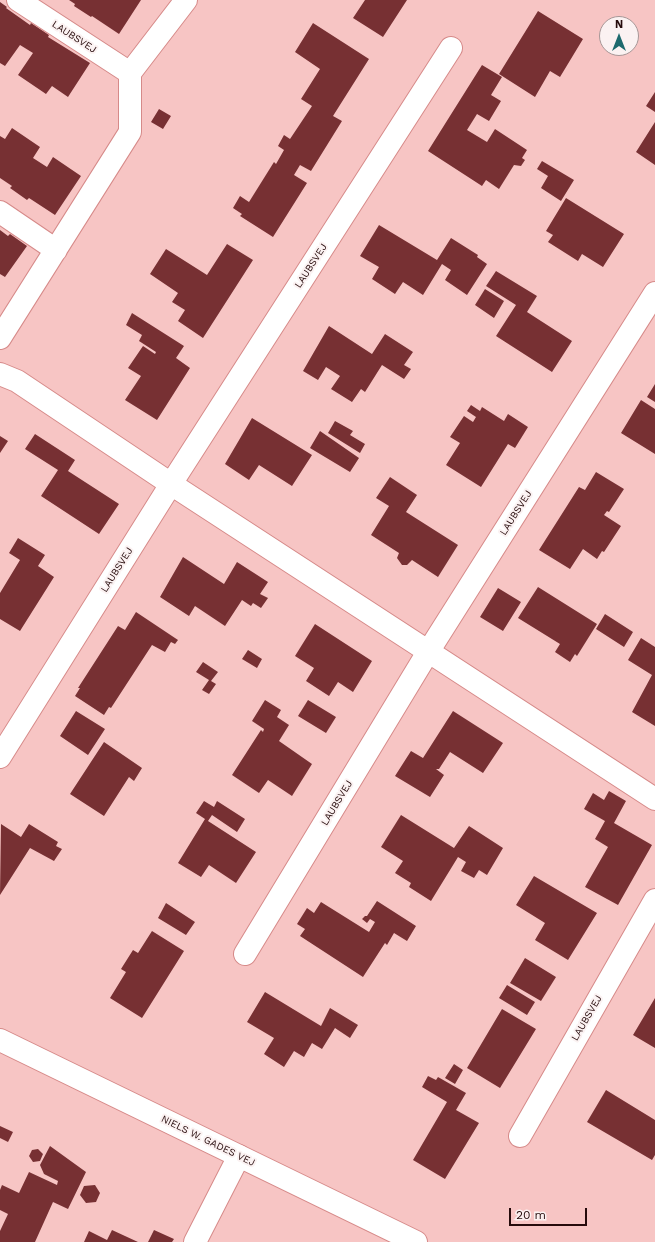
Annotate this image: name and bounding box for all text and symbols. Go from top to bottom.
north arrow [599,16,639,56]
street label: LAUBSVEJ [49,18,99,56]
text: N [615,18,623,31]
street label: LAUBSVEJ [292,241,330,291]
street label: LAUBSVEJ [497,488,535,538]
street label: LAUBSVEJ [98,545,136,595]
street label: LAUBSVEJ [319,778,355,828]
street label: LAUBSVEJ [569,993,605,1043]
street label: NIELS W. GADES VEJ [159,1113,257,1169]
scale bar [511,1200,589,1226]
text: 20 m [516,1208,546,1222]

